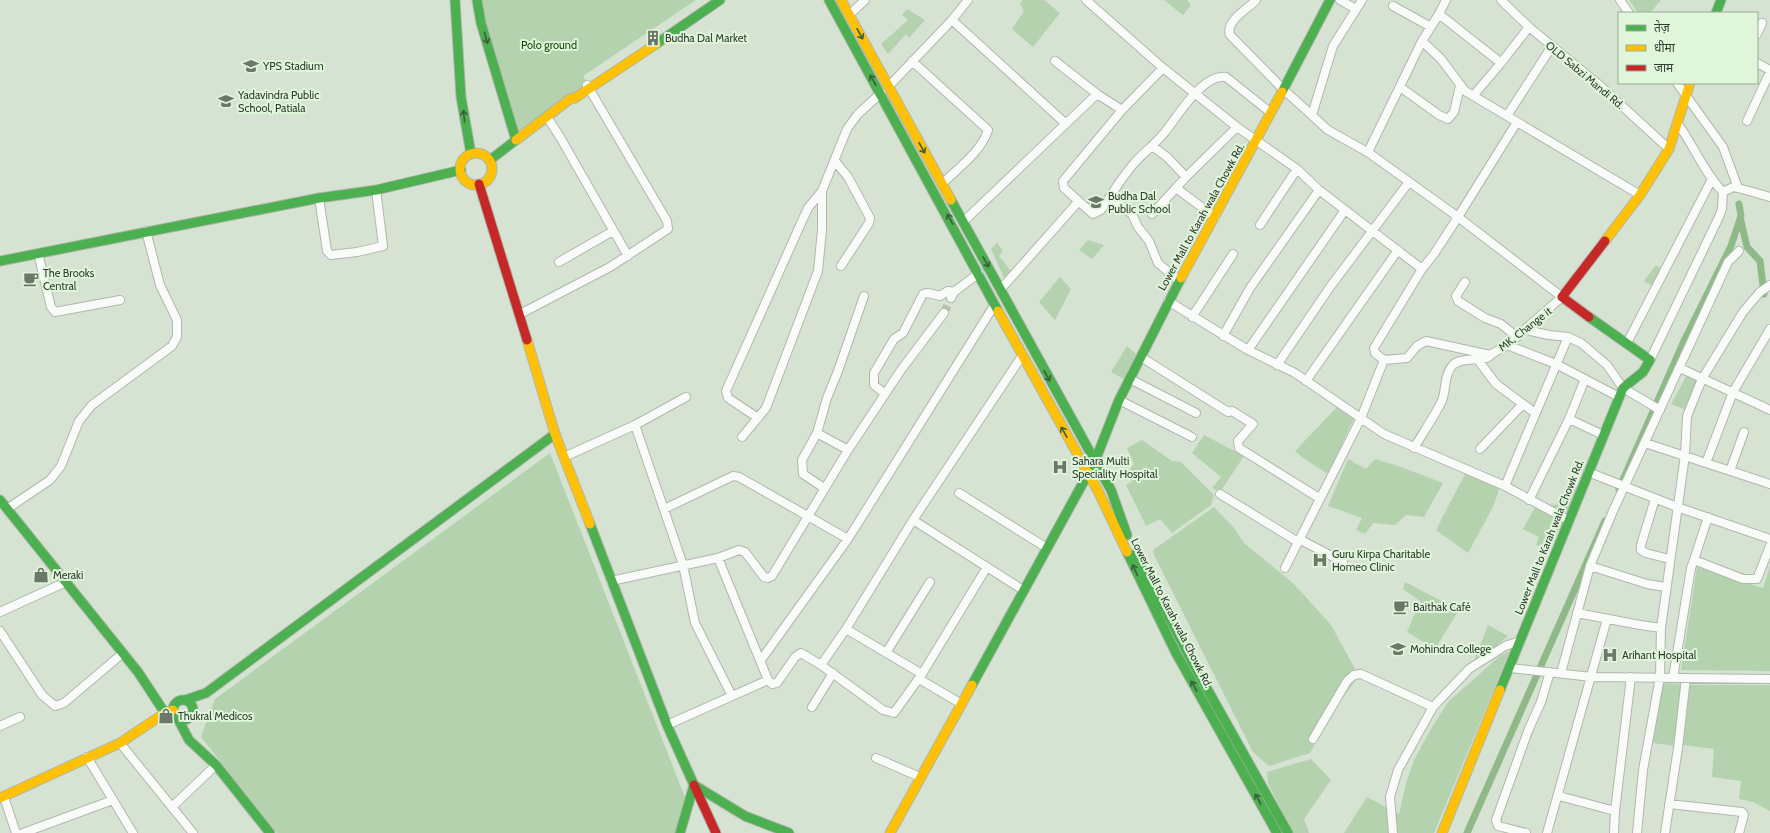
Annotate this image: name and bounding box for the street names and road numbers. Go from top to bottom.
street label: OLD Sabzi Mandi Rd. [1543,38,1627,112]
street label: Lower Mall to Karah wala Chowk Rd. [1155,141,1247,293]
street label: MK, Change it [1496,304,1555,354]
street label: Lower Mall to Karah wala Chowk Rd. [1511,457,1587,617]
street label: Lower Mall to Karah wala Chowk Rd. [1128,536,1216,690]

